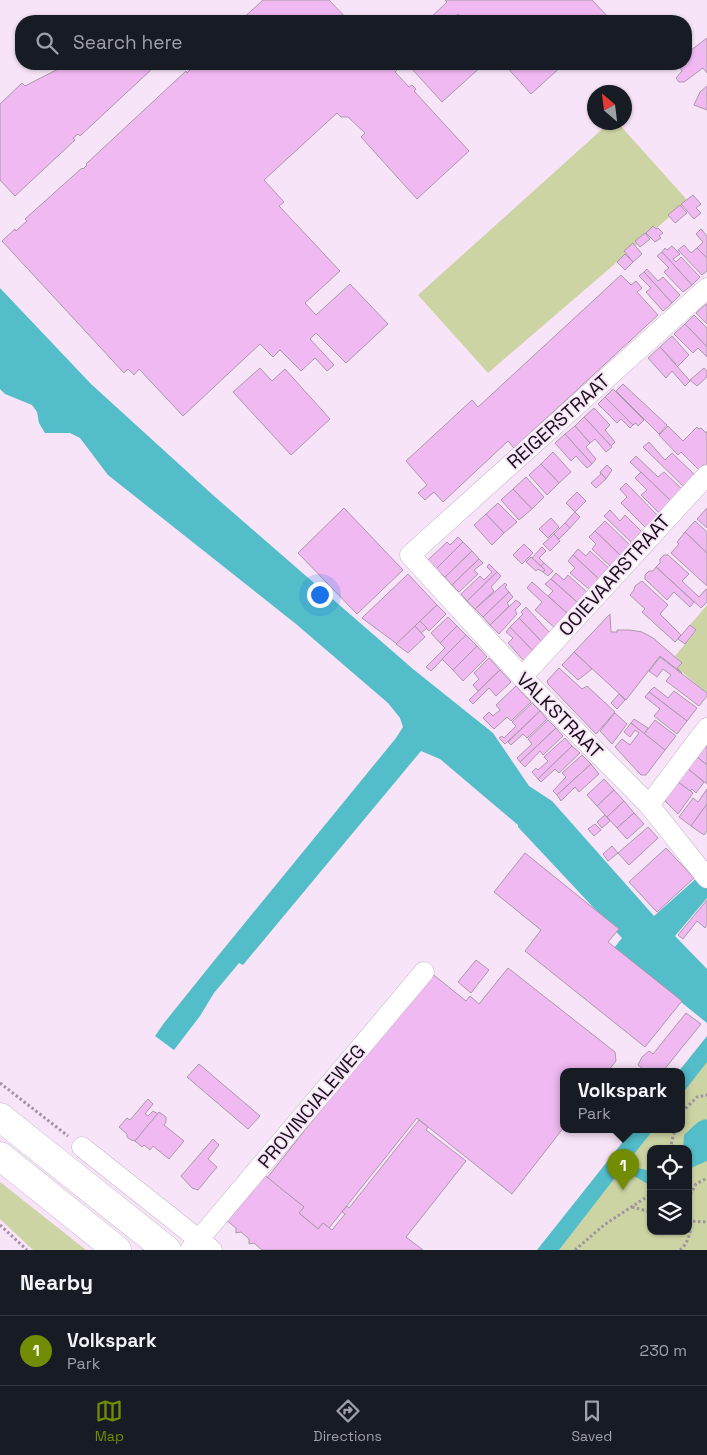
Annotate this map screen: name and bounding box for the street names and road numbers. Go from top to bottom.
street label: REIGERSTRAAT [501,368,615,474]
street label: OOIEVAARSTRAAT [553,509,676,641]
street label: VALKSTRAAT [511,667,608,764]
street label: PROVINCIALEWEG [252,1039,371,1174]

